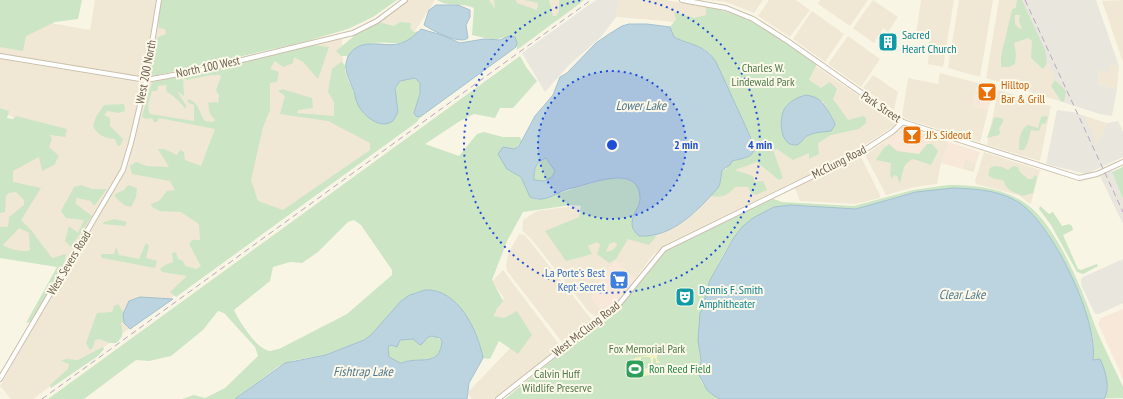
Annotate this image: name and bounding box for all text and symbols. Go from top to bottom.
place label: Sacred Heart Church [902,27,956,56]
building icon: Sacred Heart Church [877,31,899,53]
street label: West 200 North [132,39,159,105]
street label: North 100 West [175,52,242,81]
park label: Charles W. Lindewald Park [731,60,795,89]
place label: Hilltop Bar & Grill [1001,77,1045,106]
bar icon: Hilltop Bar & Grill [976,81,998,103]
street label: Park Street [858,88,905,126]
water label: Lower Lake [616,97,668,114]
bar icon: JJ's Sideout [901,124,923,146]
place label: JJ's Sideout [925,127,972,142]
text: 2 min [674,137,698,152]
text: 4 min [748,137,772,152]
centre of rings [605,138,619,152]
street label: McClung Road [809,142,868,182]
street label: West Severs Road [44,228,94,298]
place label: La Porte's Best Kept Secret [545,265,606,294]
supermarket icon: La Porte's Best Kept Secret [608,269,630,291]
place label: Dennis F. Smith Amphitheater [699,282,763,311]
theatre icon: Dennis F. Smith Amphitheater [674,286,696,308]
water label: Clear Lake [939,286,987,303]
street label: West McClung Road [549,298,622,360]
park label: Fox Memorial Park [609,341,686,356]
sports icon: Ron Reed Field [624,358,646,380]
place label: Ron Reed Field [649,361,711,376]
water label: Fishtrap Lake [333,363,395,380]
park label: Calvin Huff Wildlife Preserve [522,366,592,395]

